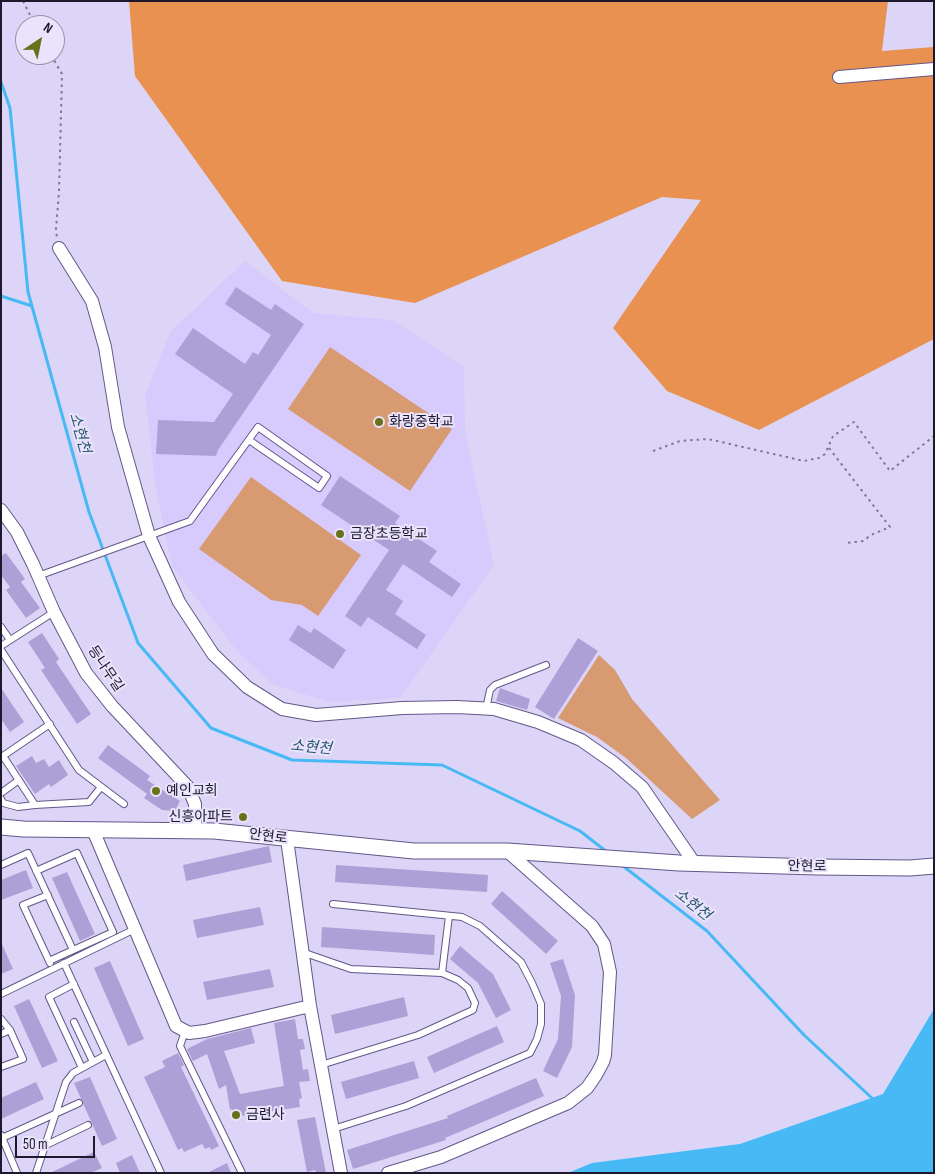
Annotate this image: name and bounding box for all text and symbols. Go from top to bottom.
north arrow [15,15,65,65]
text: N [40,19,56,37]
water label: 소현천 [65,411,93,455]
place label: 화랑중학교 [389,414,453,430]
marker: 화랑중학교 [373,416,385,428]
place label: 금장초등학교 [350,526,427,542]
marker: 금장초등학교 [334,528,346,540]
street label: 등나무길 [84,643,126,695]
water label: 소현천 [290,737,332,759]
place label: 예인교회 [166,783,218,799]
marker: 예인교회 [150,785,162,797]
place label: 신흥아파트 [169,809,233,825]
marker: 신흥아파트 [237,811,249,823]
street label: 안현로 [248,826,288,848]
street label: 안현로 [788,858,826,876]
water label: 소현천 [670,885,714,925]
place label: 금련사 [246,1107,285,1123]
marker: 금련사 [230,1109,242,1121]
scale bar [18,1126,98,1158]
text: 50 m [23,1135,48,1154]

